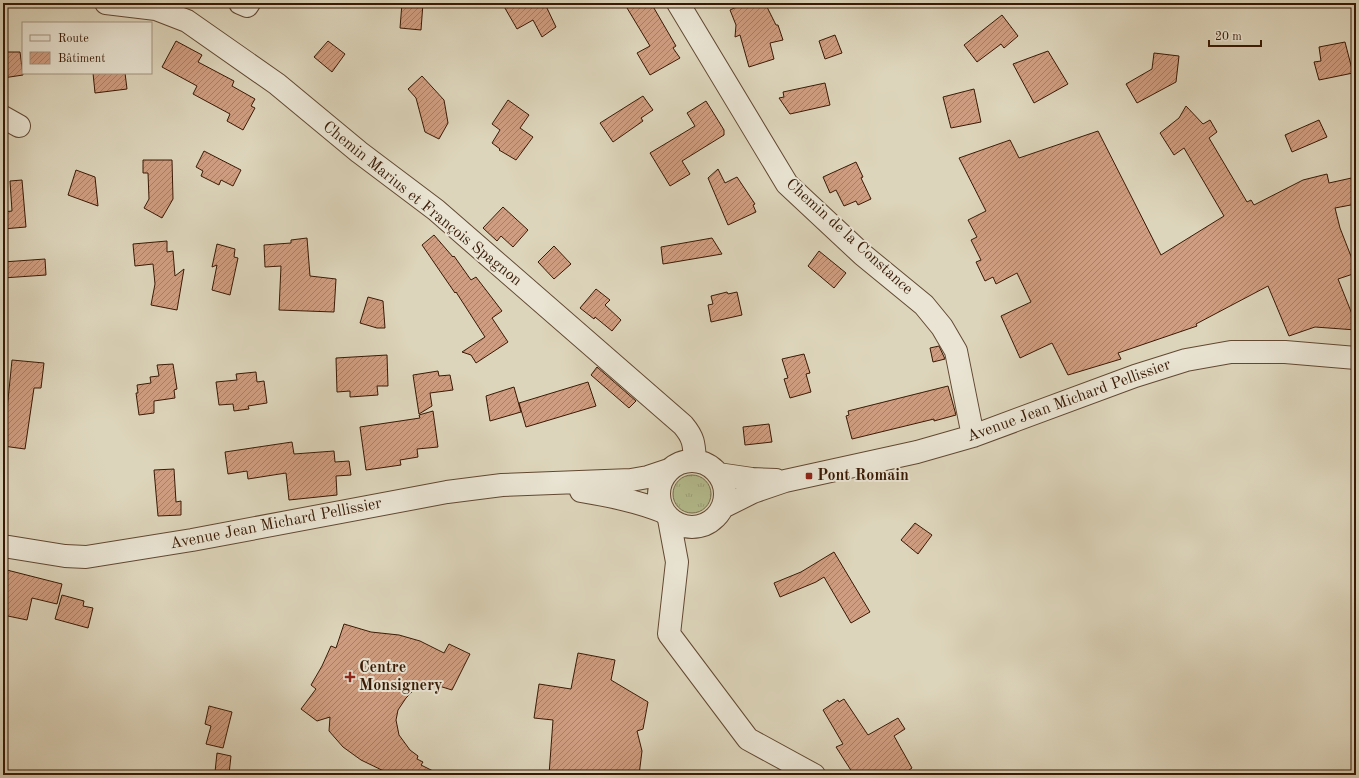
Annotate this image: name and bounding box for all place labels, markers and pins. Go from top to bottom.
place label: Pont Romain [817,468,909,484]
marker: Pont Romain [804,471,814,481]
place label: Centre Monsignery [359,660,442,694]
marker: Centre Monsignery [344,671,356,683]

